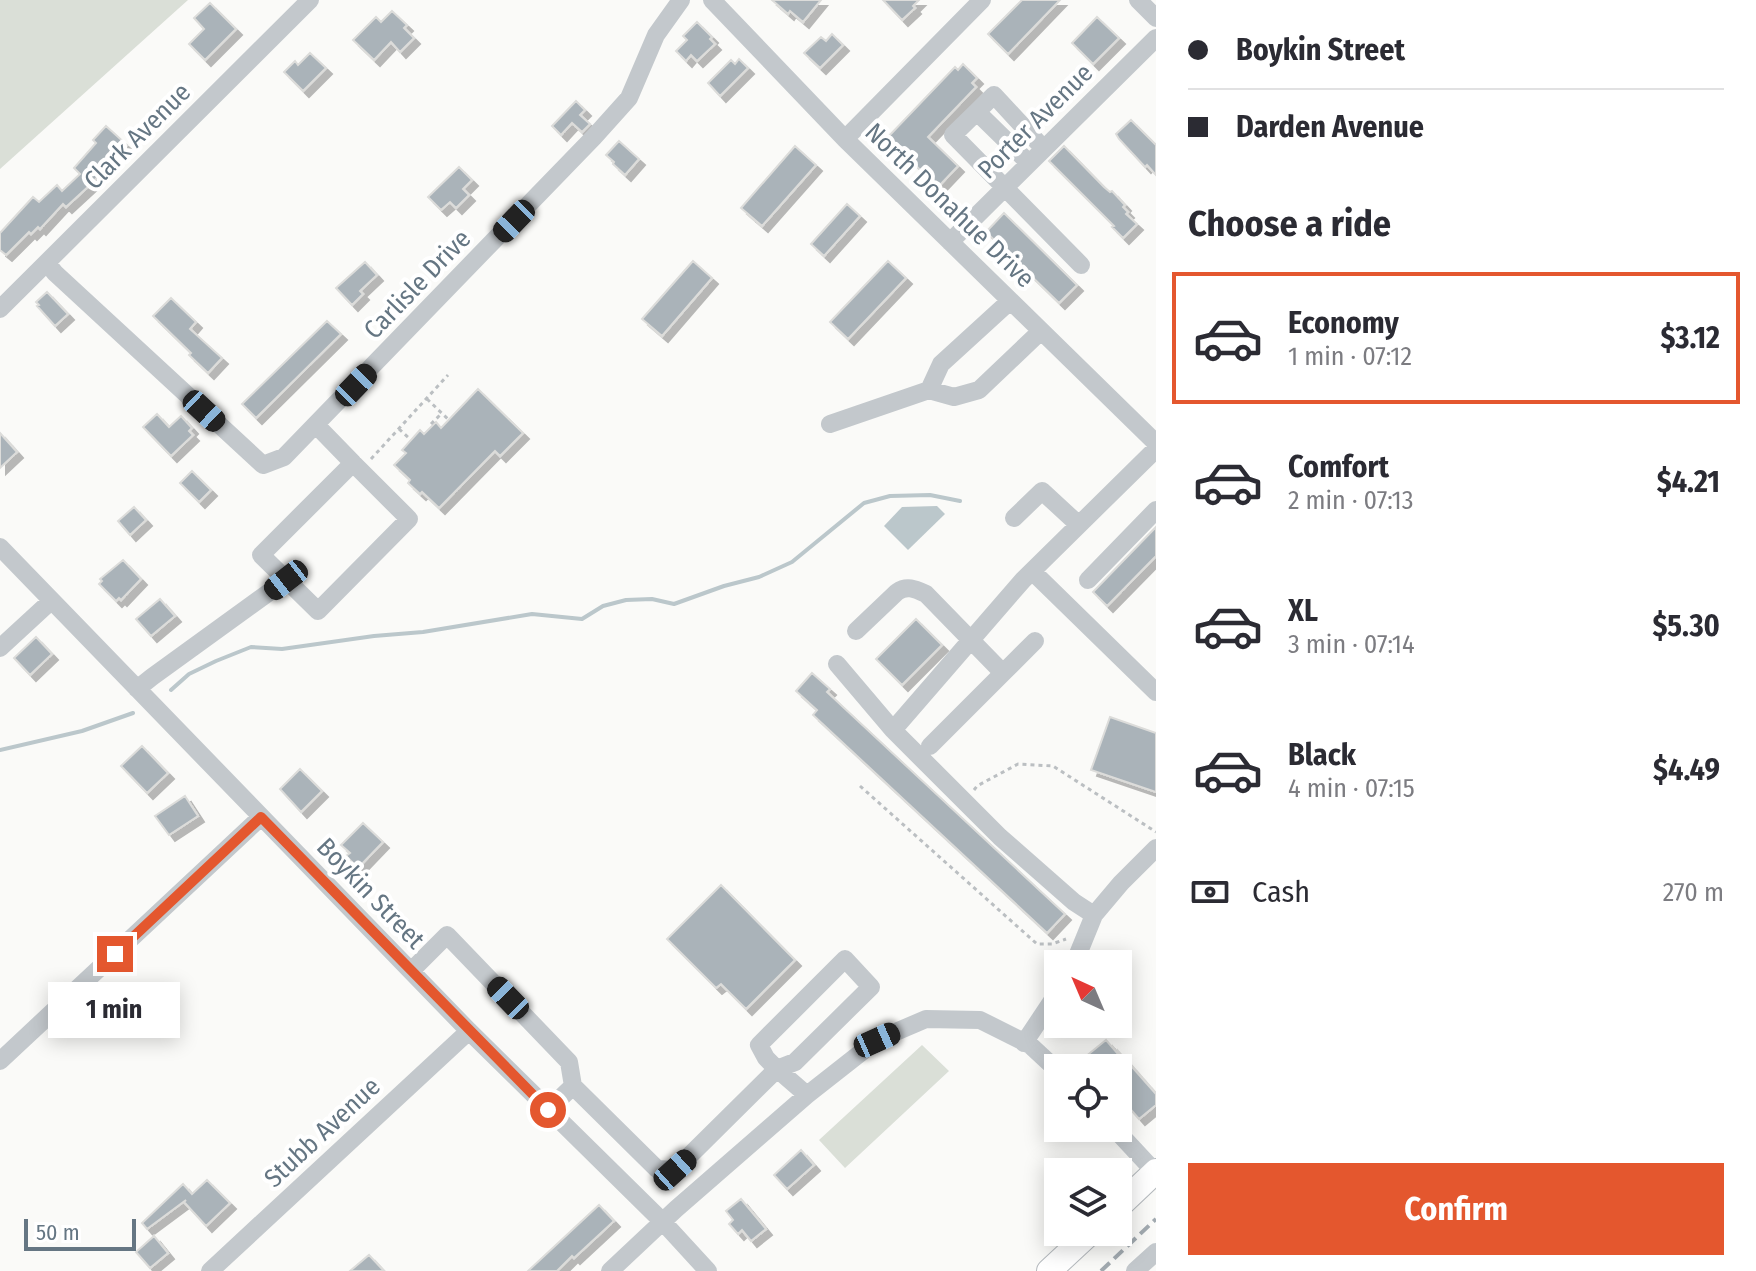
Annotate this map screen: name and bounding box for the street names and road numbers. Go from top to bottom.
street label: Porter Avenue [971,57,1099,185]
street label: Clark Avenue [78,77,197,196]
street label: North Donahue Drive [859,117,1041,294]
street label: Carlisle Drive [358,223,477,345]
street label: Boykin Street [310,832,431,955]
street label: Stubb Avenue [258,1071,387,1194]

